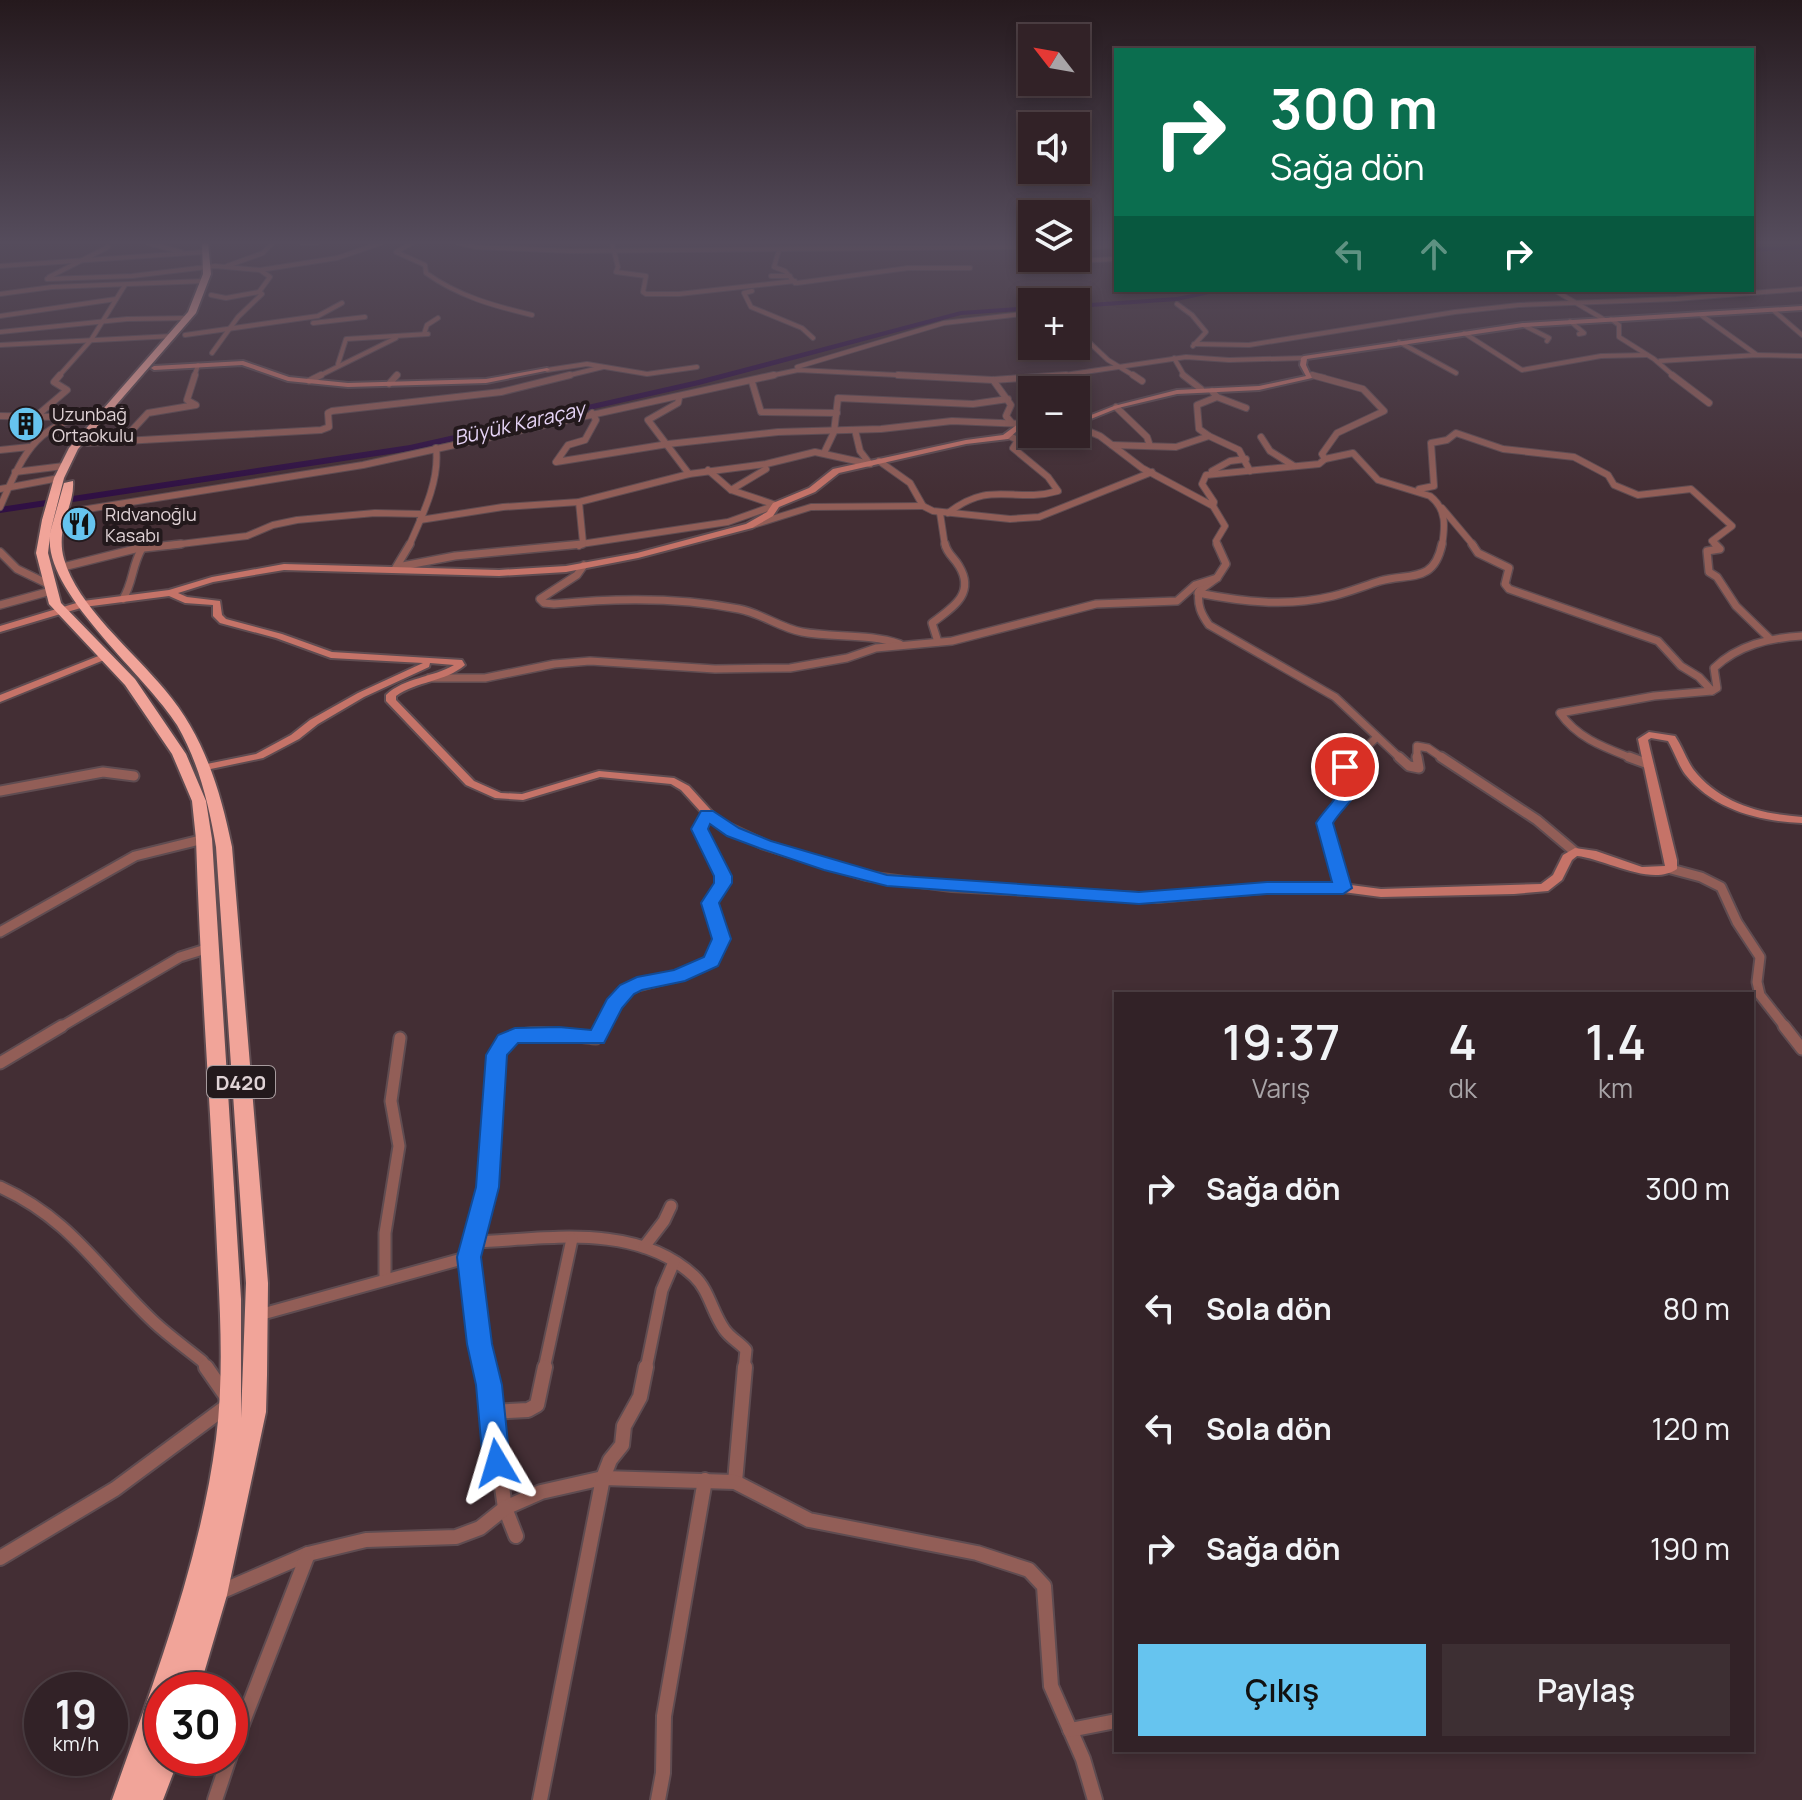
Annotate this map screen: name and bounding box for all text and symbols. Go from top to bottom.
north arrow [1018,24,1090,96]
map controls [1018,24,1090,448]
text: 300 m [1270,69,1438,146]
icon: right [1138,80,1242,184]
button: sound [1018,112,1090,184]
text: Sağa dön [1270,142,1425,191]
button: layers [1018,200,1090,272]
icon: left [1328,232,1372,276]
icon: ahead [1412,232,1456,276]
icon: right [1496,232,1540,276]
button: + [1018,288,1090,360]
button: − [1018,376,1090,448]
water label: Büyük Karaçay [451,394,589,451]
place label: Uzunbağ Ortaokulu [52,402,134,447]
building icon: Uzunbağ Ortaokulu [7,405,45,443]
place label: Rıdvanoğlu Kasabı [105,502,197,547]
restaurant icon: Rıdvanoğlu Kasabı [60,505,98,543]
pin [1311,733,1379,801]
icon: arrive [1323,745,1367,789]
text: 19:37 [1222,1009,1340,1074]
text: 4 [1448,1009,1477,1074]
text: 1.4 [1585,1009,1646,1074]
road number: D420 [207,1066,275,1098]
text: Varış [1252,1070,1310,1106]
text: dk [1449,1070,1477,1106]
text: km [1598,1070,1633,1106]
icon: right [1138,1166,1182,1210]
text: Sağa dön [1206,1168,1341,1209]
text: 300 m [1645,1168,1730,1209]
icon: left [1138,1286,1182,1330]
text: Sola dön [1206,1288,1332,1329]
text: 80 m [1663,1288,1730,1329]
icon: left [1138,1406,1182,1450]
text: Sola dön [1206,1408,1332,1449]
text: 120 m [1651,1408,1730,1449]
position arrow [455,1421,539,1505]
icon: right [1138,1526,1182,1570]
text: Sağa dön [1206,1528,1341,1569]
text: 190 m [1650,1528,1730,1569]
button: Çıkış [1138,1644,1426,1736]
button: Paylaş [1442,1644,1730,1736]
speed limit sign: 30 [144,1672,248,1776]
text: 19 [55,1686,97,1741]
text: km/h [53,1730,99,1757]

